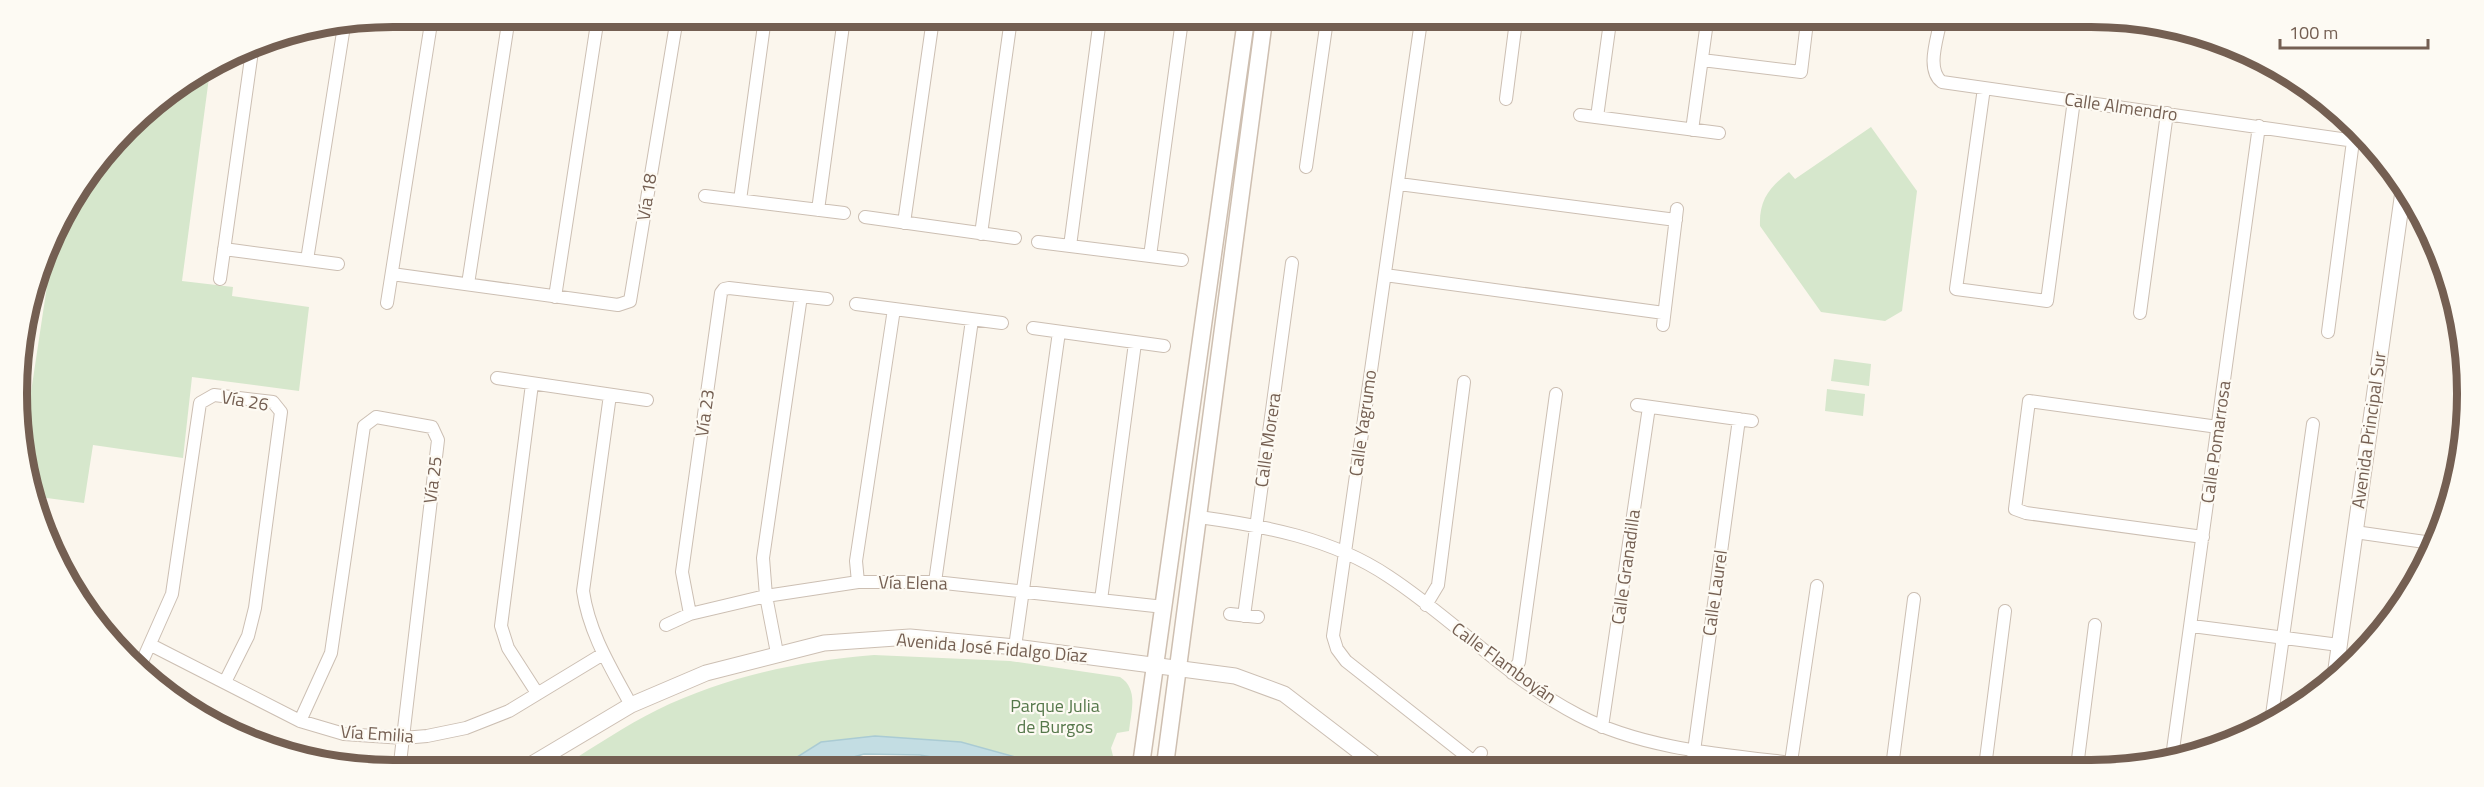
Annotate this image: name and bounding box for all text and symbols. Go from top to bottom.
scale bar [2280,12,2428,50]
text: 100 m [2289,19,2338,46]
street label: Calle Almendro [2063,85,2179,128]
street label: Vía 18 [629,171,664,223]
street label: Avenida Principal Sur [2344,350,2393,510]
street label: Calle Yagrumo [1342,368,1383,478]
street label: Calle Pomarrosa [2194,379,2237,505]
street label: Vía 26 [219,383,271,418]
street label: Vía 23 [688,388,721,438]
street label: Calle Morera [1248,391,1287,489]
street label: Vía 25 [416,455,449,505]
street label: Calle Granadilla [1604,508,1647,626]
street label: Calle Laurel [1695,548,1734,638]
street label: Vía Elena [878,568,948,597]
street label: Calle Flamboyán [1446,615,1562,710]
street label: Avenida José Fidalgo Díaz [895,626,1089,669]
park label: Parque Julia de Burgos [1010,692,1100,740]
street label: Vía Emilia [339,717,415,750]

